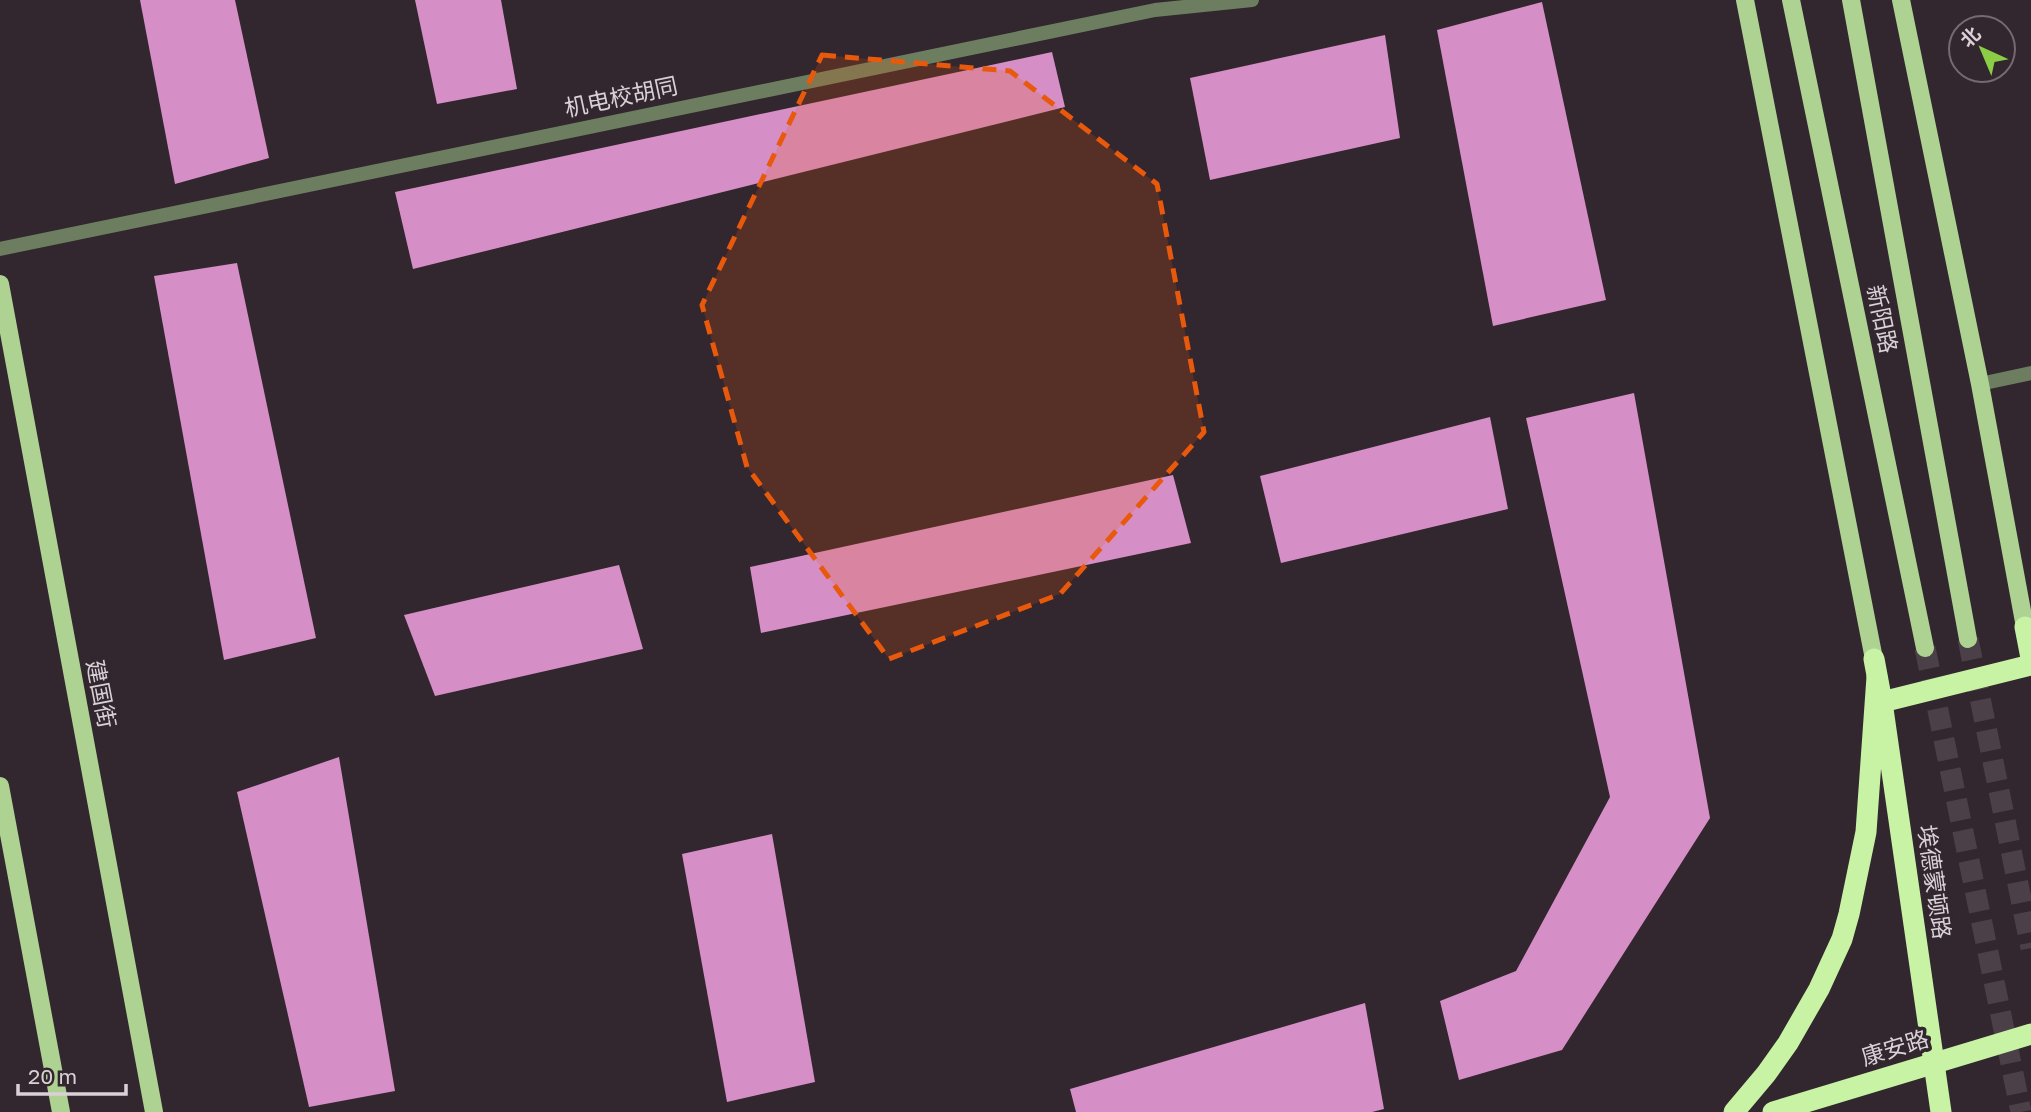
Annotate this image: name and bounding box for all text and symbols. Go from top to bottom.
north arrow [1947,14,2017,84]
text: 北 [1955,22,1985,51]
street label: 机电校胡同 [562,70,680,122]
street label: 新阳路 [1862,282,1904,355]
street label: 建国街 [82,657,122,730]
street label: 埃德蒙顿路 [1913,823,1957,941]
street label: 康安路 [1858,1024,1932,1071]
scale bar [18,1052,126,1096]
text: 20 m [28,1063,77,1089]

